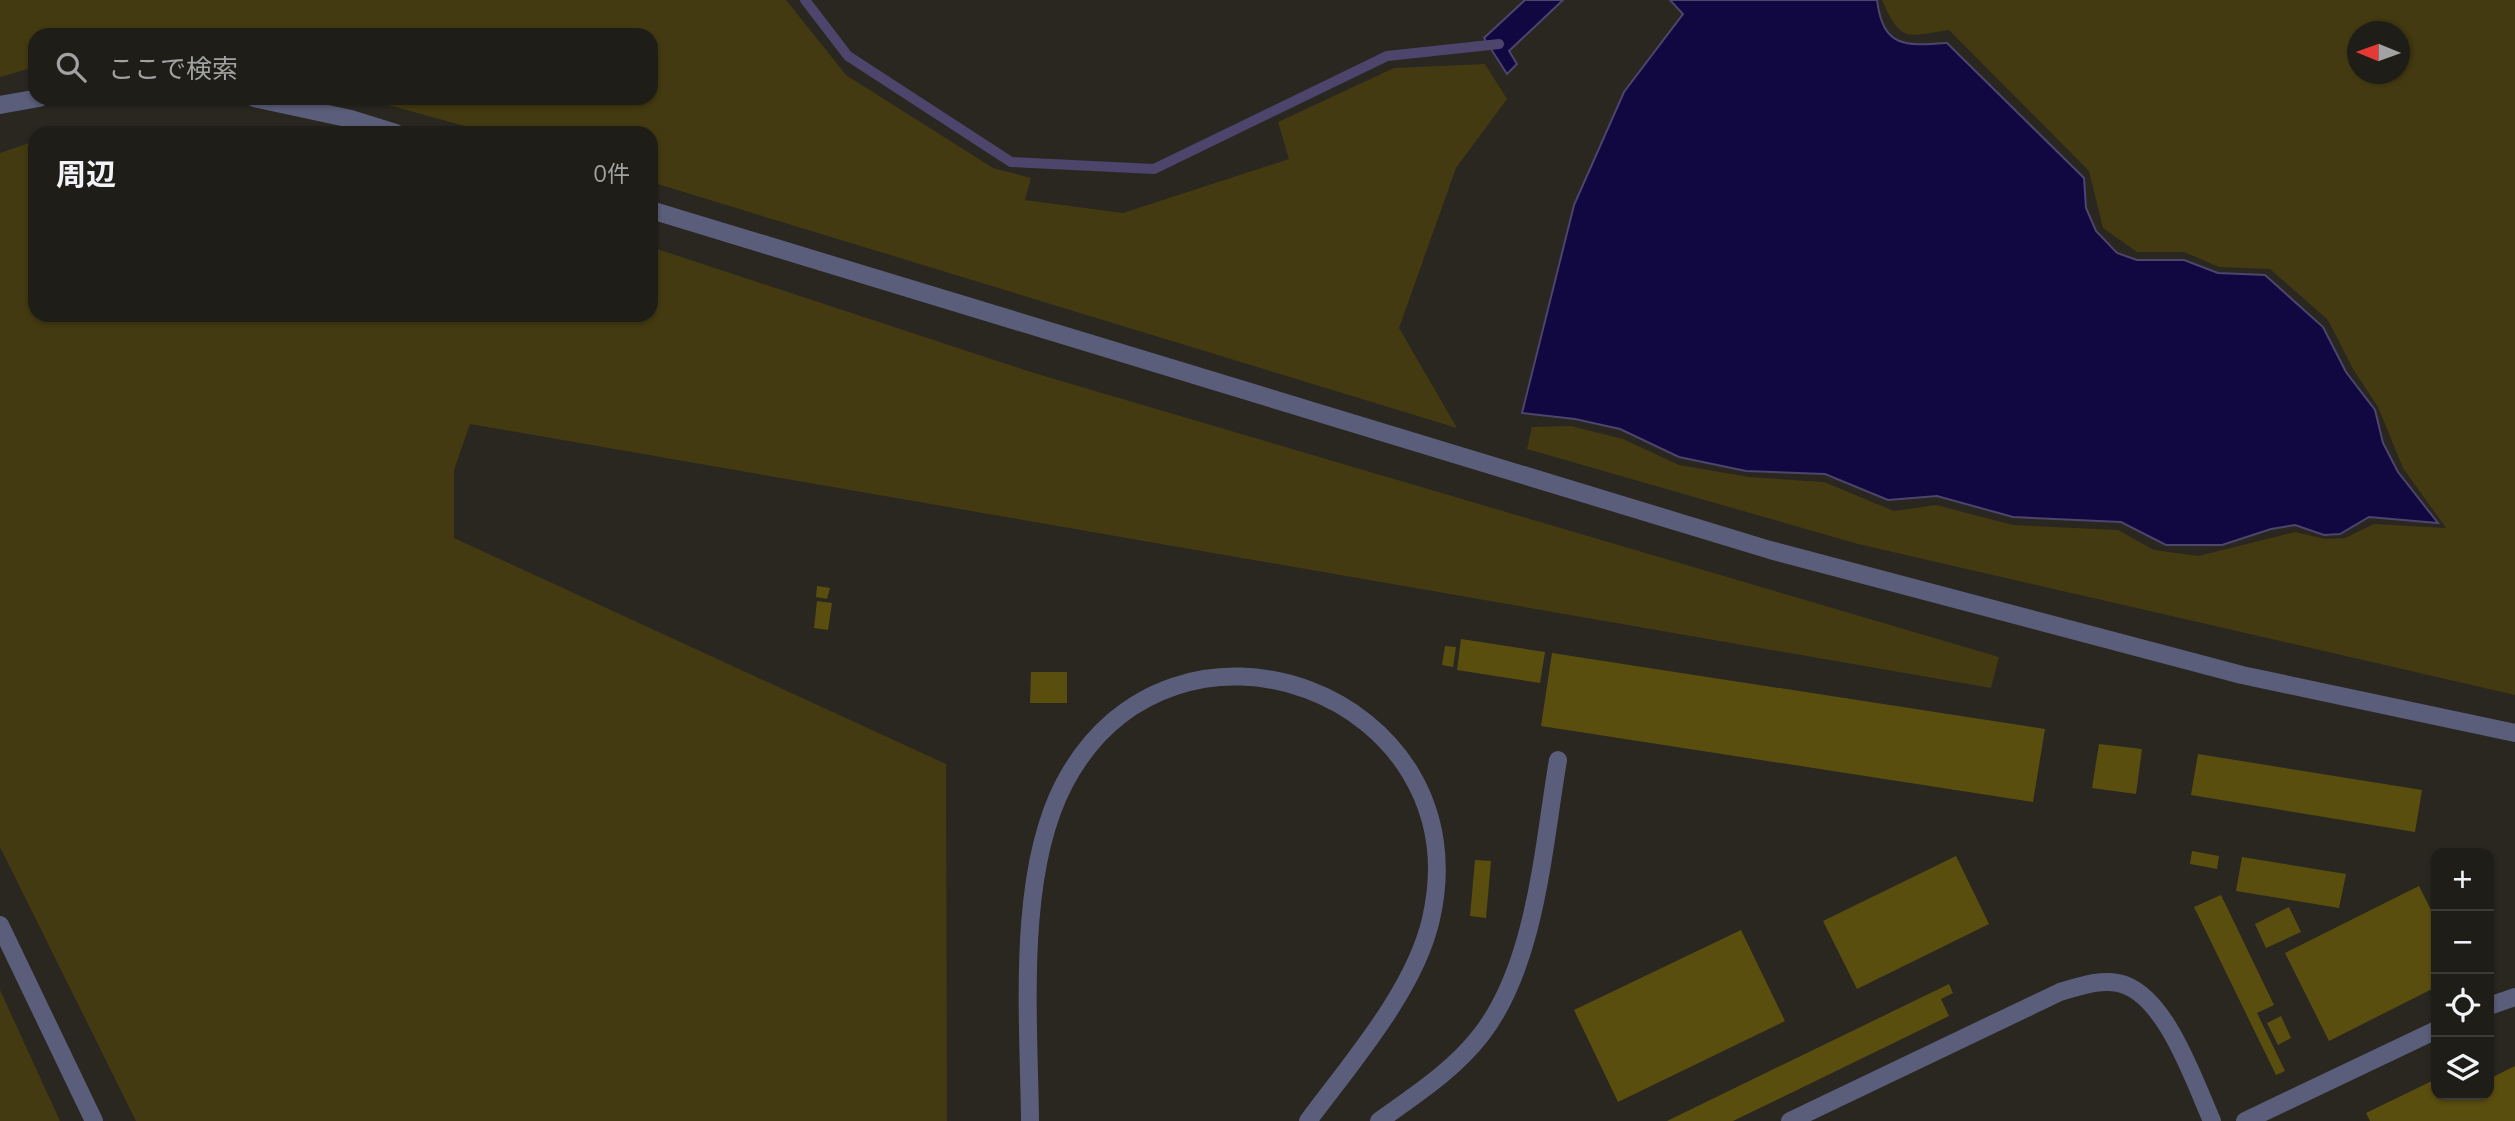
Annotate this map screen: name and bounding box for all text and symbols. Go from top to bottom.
north arrow [2347,21,2410,84]
search box [28,28,658,105]
icon: search [52,48,90,86]
text: ここで検索 [108,52,238,85]
text: 周辺 [56,155,116,193]
text: 0件 [593,159,630,188]
map controls [2431,848,2494,1100]
button: + [2431,848,2494,911]
button: − [2431,911,2494,974]
button: locate [2431,974,2494,1037]
button: layers [2431,1037,2494,1100]

